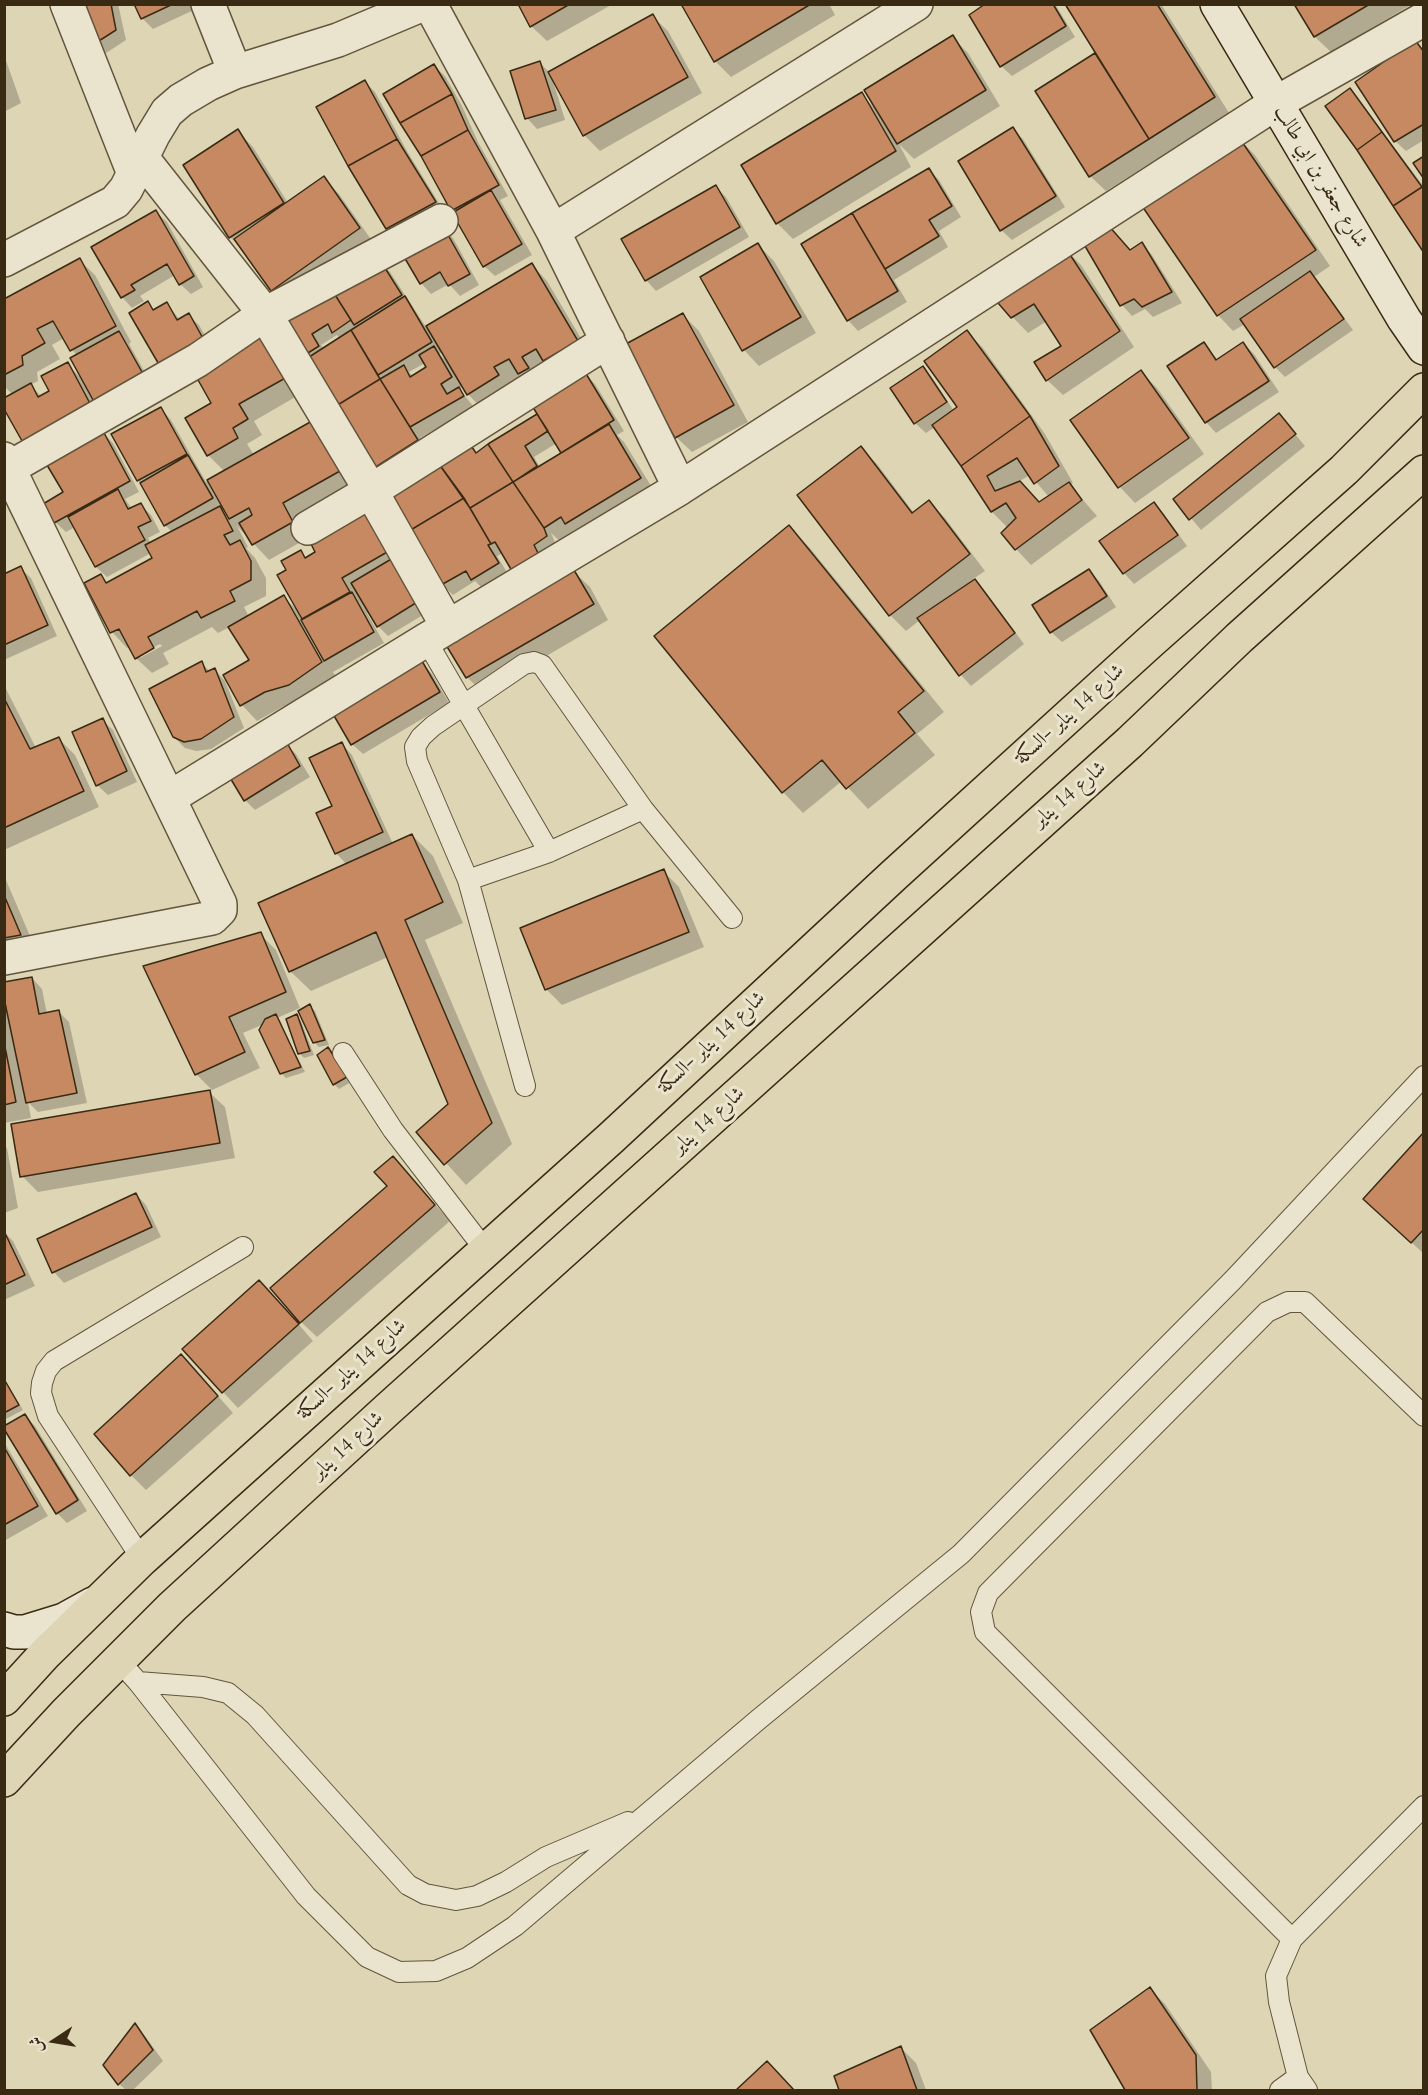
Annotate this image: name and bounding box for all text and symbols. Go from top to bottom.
street label: شارع جعفر بن ابي طالب [1268,101,1372,253]
street label: شارع 14 يناير -السكة [1010,660,1130,770]
street label: شارع 14 يناير [1028,757,1112,833]
street label: شارع 14 يناير -السكة [653,987,771,1099]
street label: شارع 14 يناير [668,1082,750,1160]
street label: شارع 14 يناير -السكة [292,1315,412,1425]
street label: شارع 14 يناير [307,1407,389,1485]
north arrow [24,2011,84,2071]
text: ش [24,2035,49,2055]

